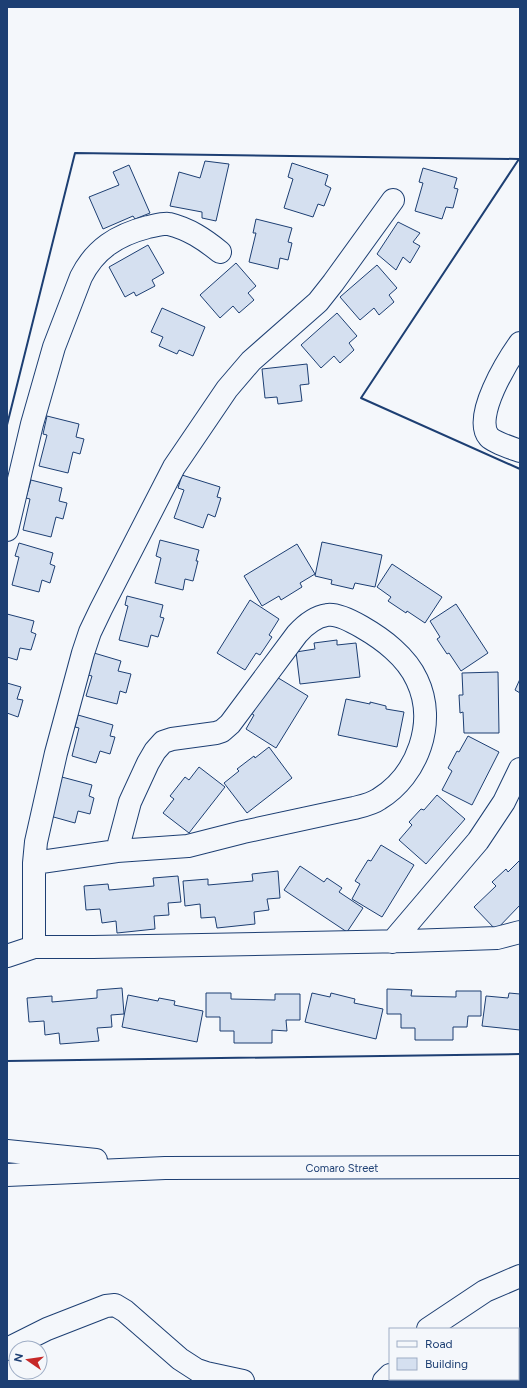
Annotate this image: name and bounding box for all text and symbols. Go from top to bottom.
street label: Comaro Street [306,1162,378,1175]
legend [389,1328,519,1380]
text: Road [425,1337,453,1351]
north arrow [8,1340,48,1380]
text: N [11,1352,26,1363]
text: Building [425,1357,468,1371]

